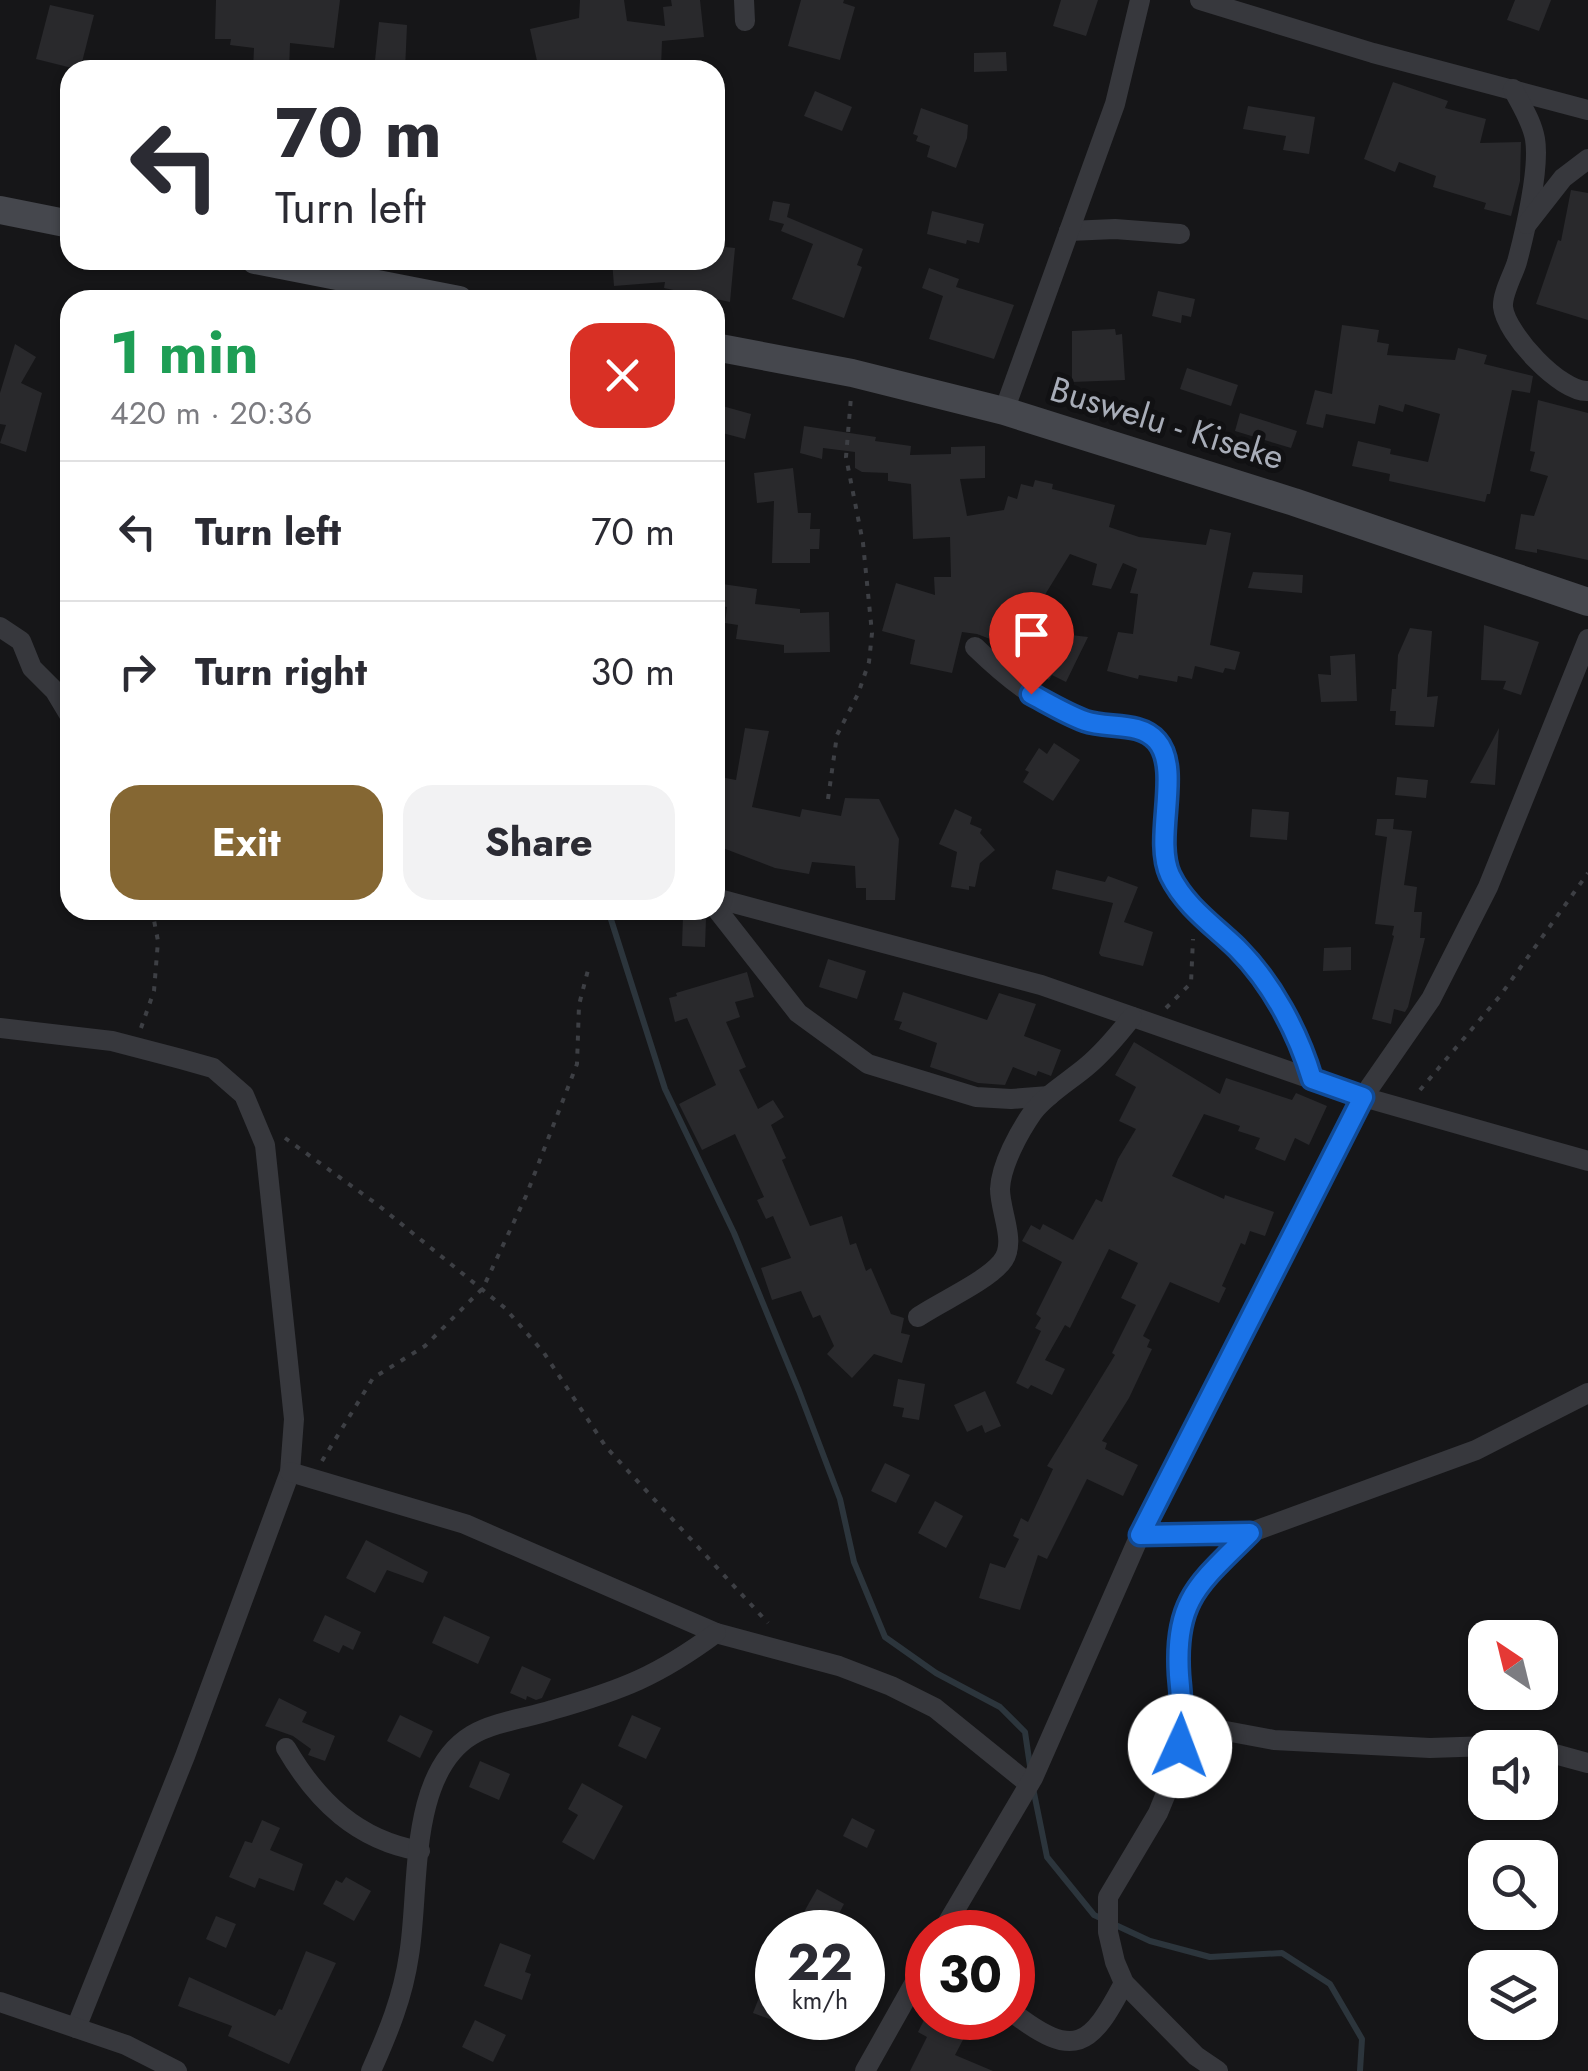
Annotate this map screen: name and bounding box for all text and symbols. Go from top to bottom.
text: 70 m [275,82,442,183]
icon: left [110,100,240,230]
text: Turn left [275,175,426,240]
text: 1 min [110,309,259,396]
button: close [570,323,675,428]
street label: Buswelu - Kiseke [1044,364,1290,482]
text: 420 m · 20:36 [110,390,312,436]
icon: left [110,504,165,559]
text: Turn left [195,504,341,559]
text: 70 m [591,504,675,559]
pin [989,592,1074,695]
icon: arrive [1004,607,1059,662]
icon: right [110,644,165,699]
text: Turn right [195,644,367,699]
text: 30 m [590,644,675,699]
button: Exit [110,785,383,900]
button: Share [403,785,675,900]
north arrow [1468,1620,1558,1710]
map controls [1468,1620,1558,2040]
position arrow [1128,1694,1232,1798]
button: sound [1468,1730,1558,1820]
button: search [1468,1840,1558,1930]
speed limit sign: 30 [905,1910,1035,2040]
text: 22 [787,1926,853,1999]
button: layers [1468,1950,1558,2040]
text: km/h [792,1982,848,2018]

